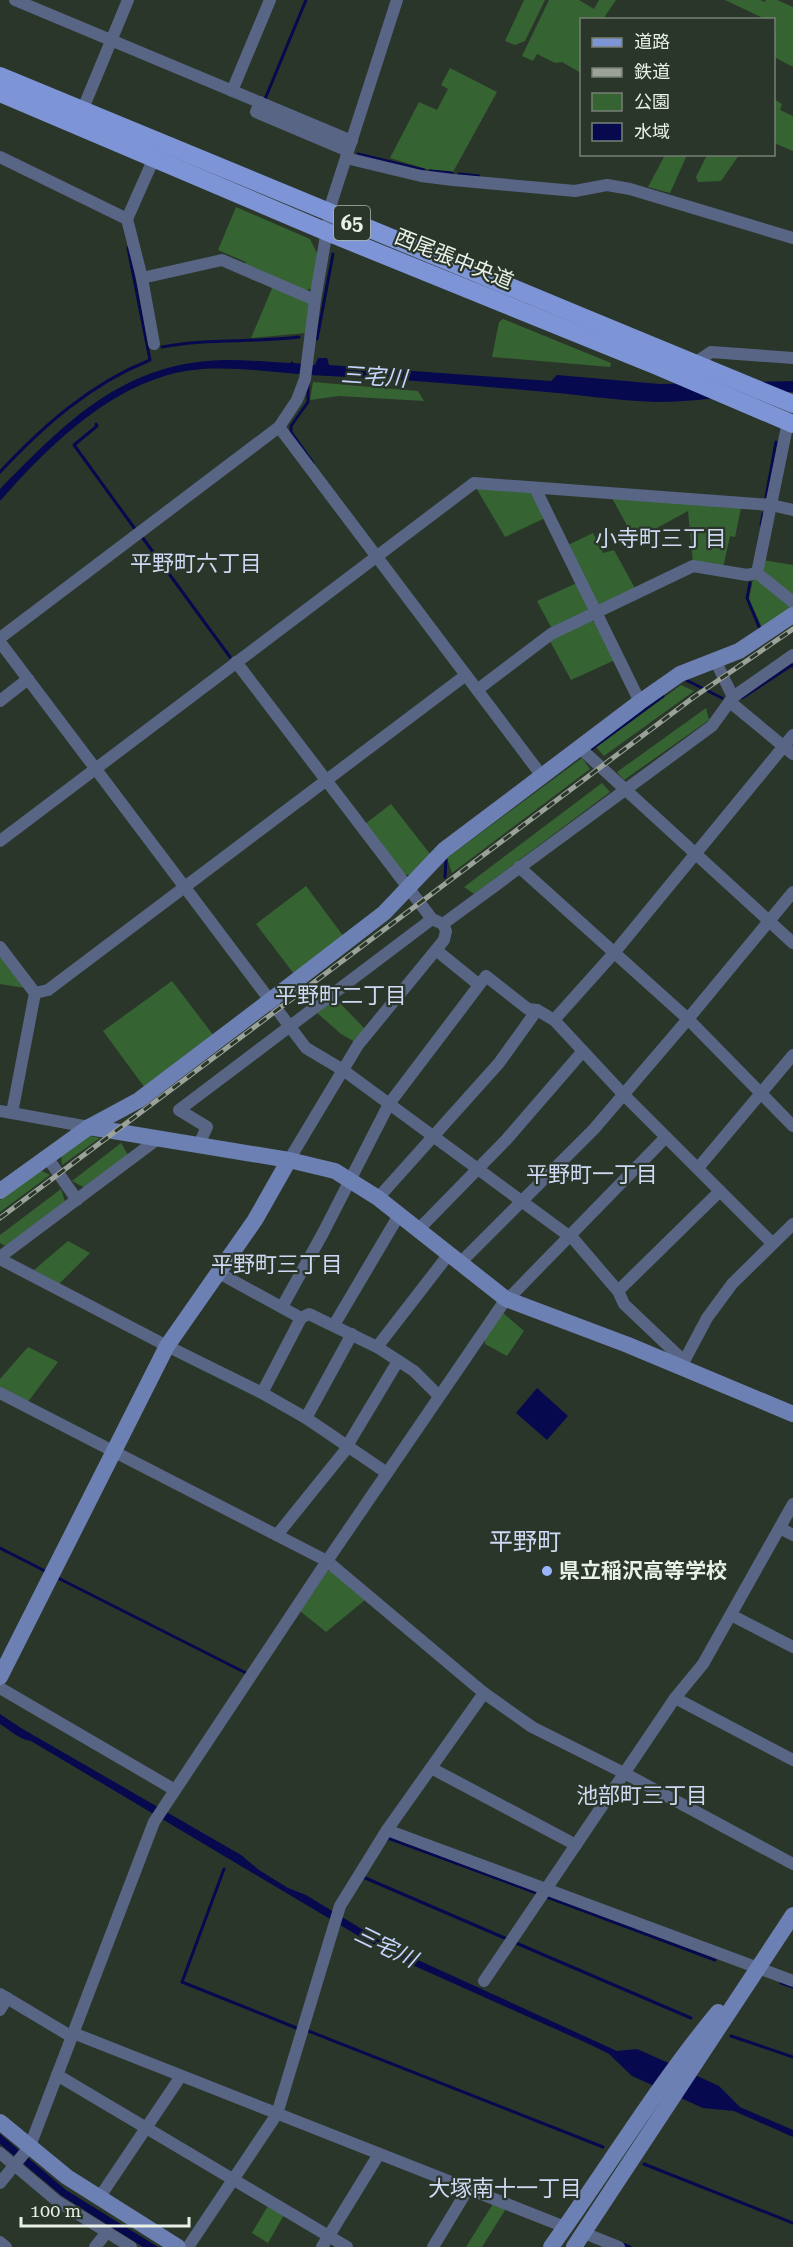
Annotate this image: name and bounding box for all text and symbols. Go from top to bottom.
legend [580,18,775,156]
text: 道路 [634,31,670,52]
text: 鉄道 [634,61,670,82]
text: 公園 [634,91,670,112]
text: 水域 [634,121,670,142]
road number: 65 [334,206,370,240]
street label: 西尾張中央道 [391,224,517,294]
water label: 三宅川 [340,362,410,391]
district label: 小寺町三丁目 [595,526,727,551]
district label: 平野町六丁目 [130,551,262,576]
district label: 平野町二丁目 [275,983,407,1008]
district label: 平野町一丁目 [526,1162,658,1187]
district label: 平野町三丁目 [211,1252,343,1277]
district label: 平野町 [489,1528,561,1556]
place label: 県立稲沢高等学校 [559,1559,727,1583]
marker: 県立稲沢高等学校 [540,1564,554,1578]
district label: 池部町三丁目 [576,1783,708,1808]
water label: 三宅川 [351,1921,423,1973]
district label: 大塚南十一丁目 [428,2176,582,2201]
scale bar [21,2190,189,2228]
text: 100 m [30,2200,81,2221]

